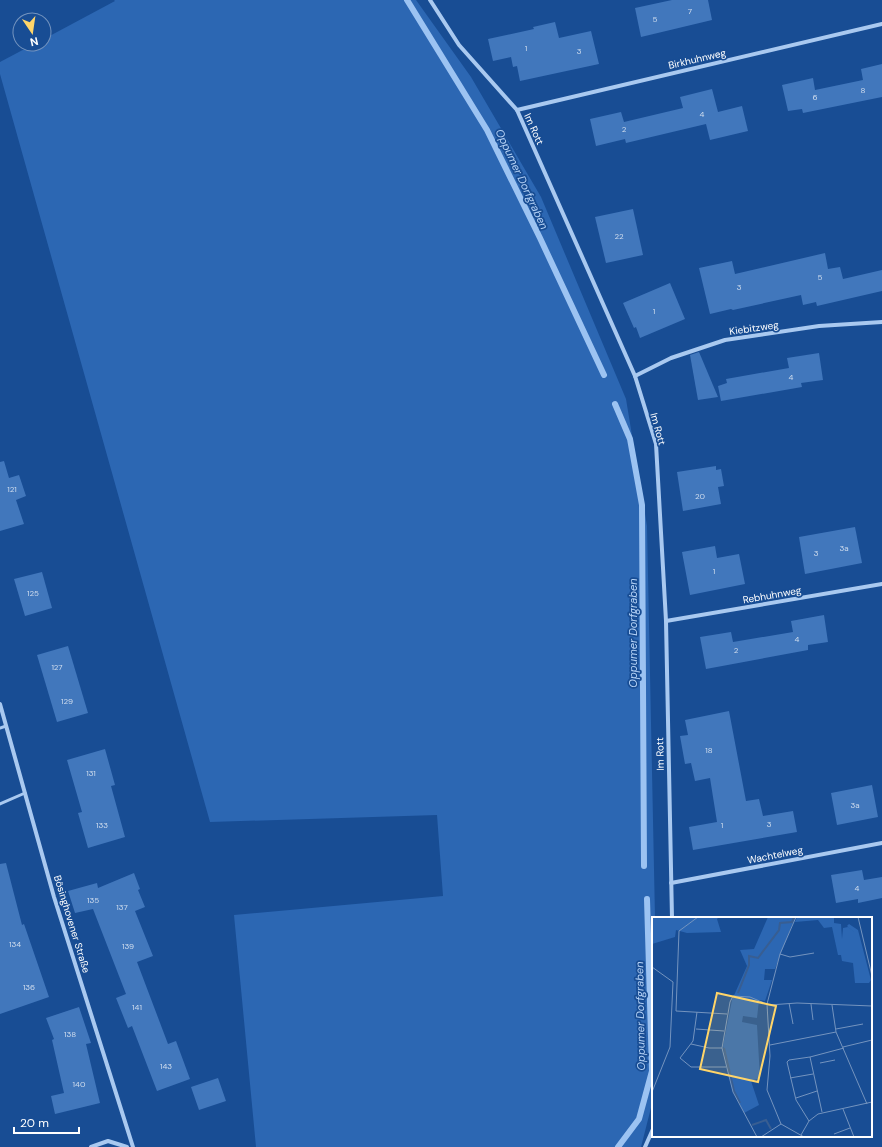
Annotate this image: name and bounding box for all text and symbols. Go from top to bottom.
house number: 7 [688,6,692,16]
north arrow [12,12,52,52]
house number: 5 [653,14,658,24]
text: N [29,34,40,49]
house number: 1 [525,43,527,53]
house number: 3 [577,46,582,56]
street label: Birkhuhnweg [667,46,728,72]
house number: 8 [861,85,866,95]
house number: 6 [812,92,818,102]
house number: 4 [700,109,705,119]
street label: Im Rott [521,111,547,147]
house number: 2 [622,124,627,134]
water label: Oppumer Dorfgraben [493,127,551,231]
house number: 22 [614,231,624,241]
house number: 5 [818,272,823,282]
house number: 3 [737,282,742,292]
house number: 1 [653,306,655,316]
street label: Kiebitzweg [728,318,780,338]
house number: 4 [789,372,794,382]
street label: Im Rott [647,411,669,447]
house number: 121 [7,484,17,494]
house number: 20 [695,491,706,501]
house number: 3a [839,543,849,553]
house number: 3 [814,548,819,558]
house number: 1 [713,566,715,576]
water label: Oppumer Dorfgraben [626,578,640,688]
street label: Rebhuhnweg [742,583,803,607]
house number: 125 [27,588,39,598]
house number: 4 [795,634,800,644]
house number: 2 [734,645,739,655]
house number: 127 [51,662,63,672]
house number: 129 [61,696,73,706]
street label: Im Rott [653,737,667,771]
house number: 18 [705,745,713,755]
house number: 131 [86,768,96,778]
house number: 3a [850,800,860,810]
house number: 3 [767,819,772,829]
house number: 133 [96,820,108,830]
house number: 1 [721,820,723,830]
street label: Wachtelweg [746,843,804,867]
street label: Bösinghovener Straße [51,874,93,975]
house number: 4 [855,883,860,893]
house number: 135 [87,895,99,905]
house number: 137 [116,902,128,912]
inset map [652,917,872,1137]
house number: 134 [9,939,21,949]
house number: 139 [122,941,134,951]
water label: Oppumer Dorfgraben [632,961,648,1071]
house number: 136 [23,982,35,992]
house number: 141 [132,1002,142,1012]
house number: 138 [64,1029,76,1039]
house number: 143 [160,1061,172,1071]
house number: 140 [73,1079,86,1089]
scale bar [14,1109,79,1135]
text: 20 m [20,1115,49,1131]

